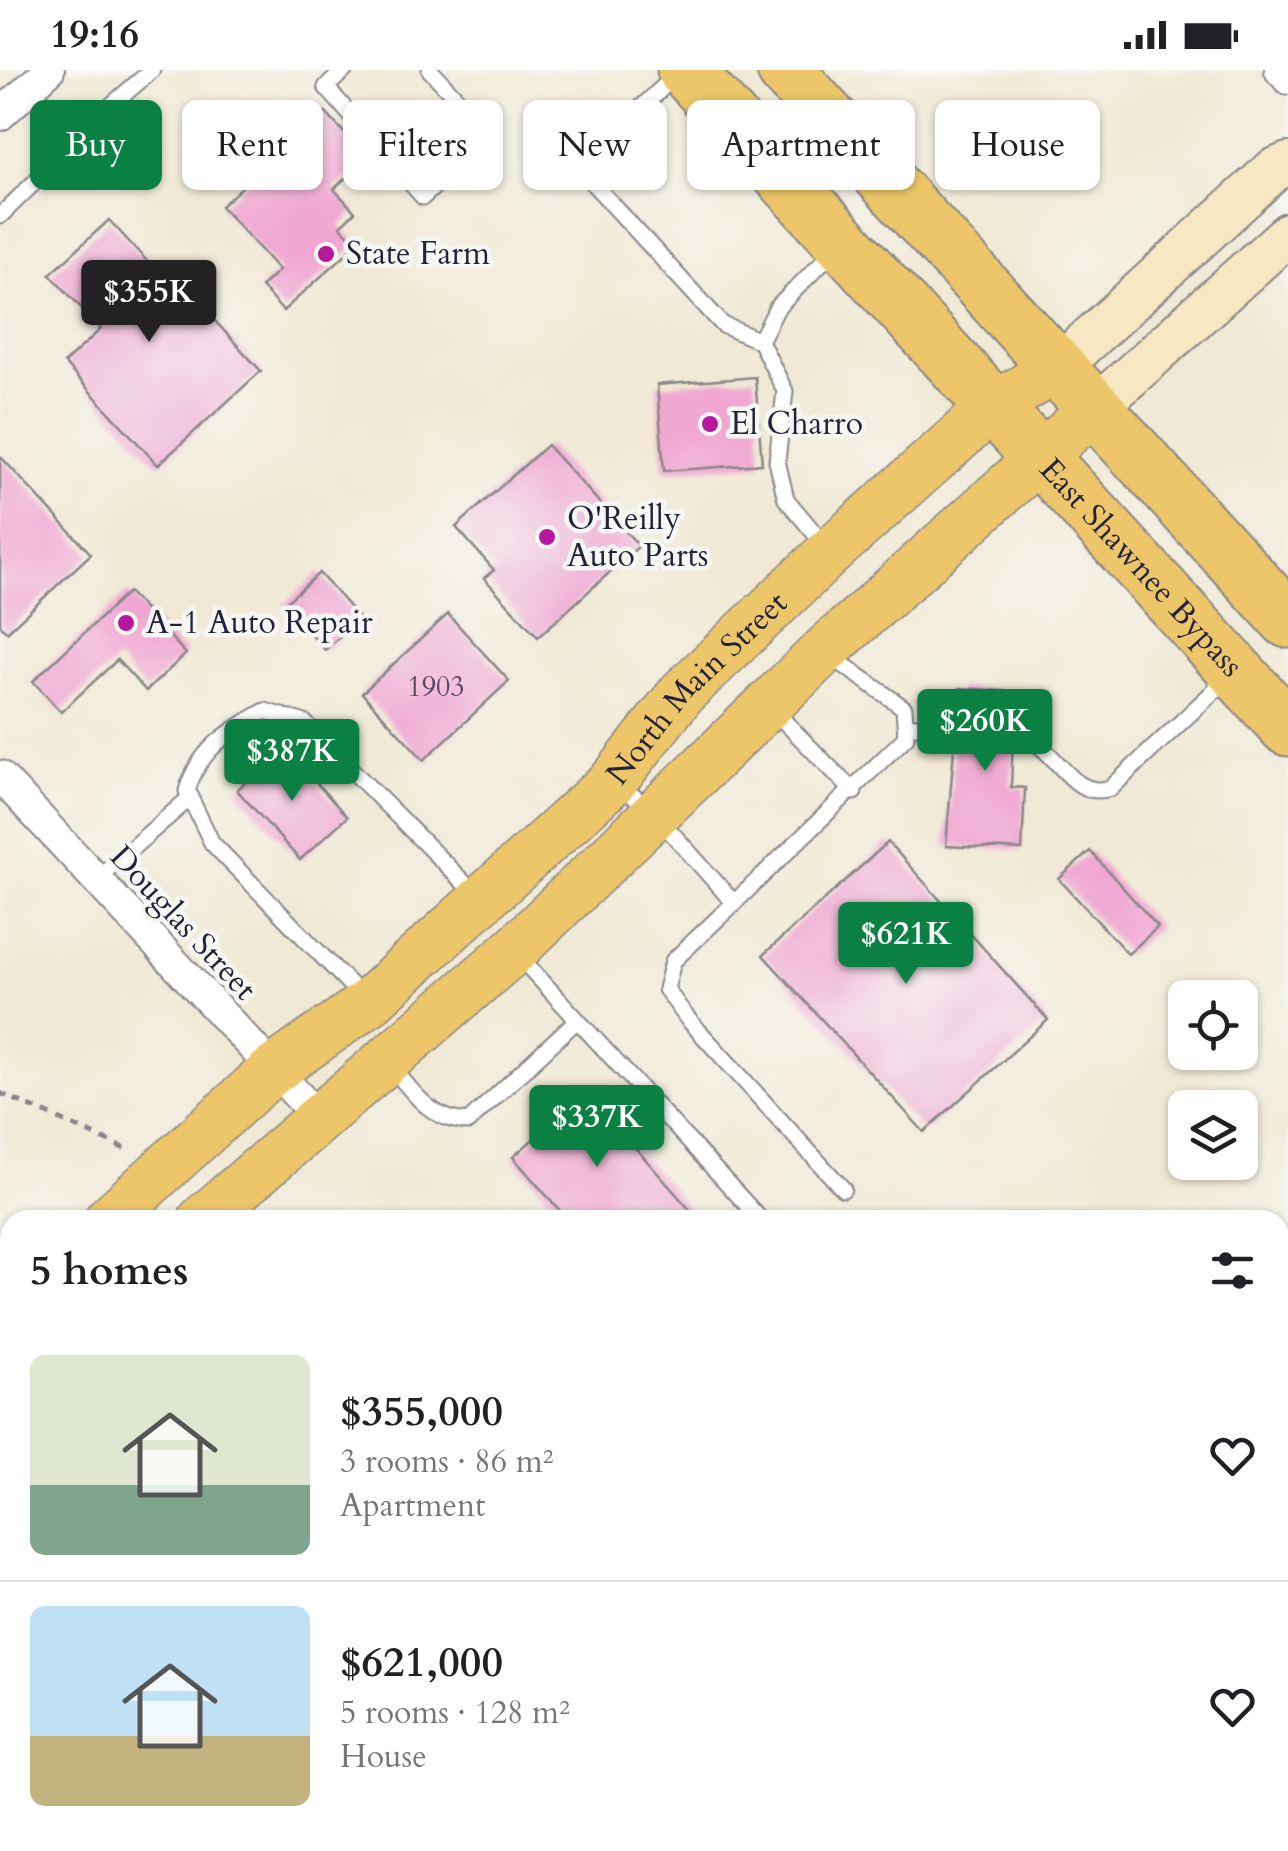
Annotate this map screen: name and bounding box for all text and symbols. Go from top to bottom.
text: 19:16 [50,9,139,61]
chip: Buy [30,100,162,190]
chip: Rent [182,100,323,190]
chip: Filters [343,100,503,190]
chip: New [523,100,667,190]
chip: Apartment [687,100,915,190]
chip: House [935,100,1100,190]
place label: State Farm [346,232,490,276]
marker: State Farm [315,243,337,265]
pin: $355K [79,260,219,345]
text: $355K [103,270,195,314]
place label: El Charro [730,402,863,446]
marker: El Charro [699,413,721,435]
street label: East Shawnee Bypass [1029,449,1253,687]
place label: O'Reilly Auto Parts [567,497,709,578]
marker: O'Reilly Auto Parts [536,526,558,548]
street label: North Main Street [596,582,797,794]
place label: A-1 Auto Repair [146,601,373,645]
marker: A-1 Auto Repair [115,612,137,634]
house number: 1903 [407,668,465,706]
pin: $260K [915,689,1055,774]
text: $260K [939,699,1031,743]
pin: $387K [222,719,362,804]
text: $387K [246,729,338,773]
street label: Douglas Street [100,836,266,1010]
pin: $621K [836,902,976,987]
text: $621K [860,912,952,956]
map controls [1168,980,1258,1180]
button: locate [1168,980,1258,1070]
pin: $337K [527,1085,667,1170]
button: layers [1168,1090,1258,1180]
text: $337K [551,1095,643,1139]
text: 5 homes [30,1242,188,1299]
icon: filters [1205,1243,1260,1298]
text: $355,000 [340,1383,503,1440]
icon: home [110,1395,230,1515]
icon: heart [1205,1428,1260,1483]
text: 3 rooms · 86 m² [340,1440,553,1484]
text: Apartment [340,1484,485,1528]
text: $621,000 [340,1634,503,1691]
icon: home [110,1646,230,1766]
icon: heart [1205,1679,1260,1734]
text: 5 rooms · 128 m² [340,1691,570,1735]
text: House [340,1735,427,1779]

